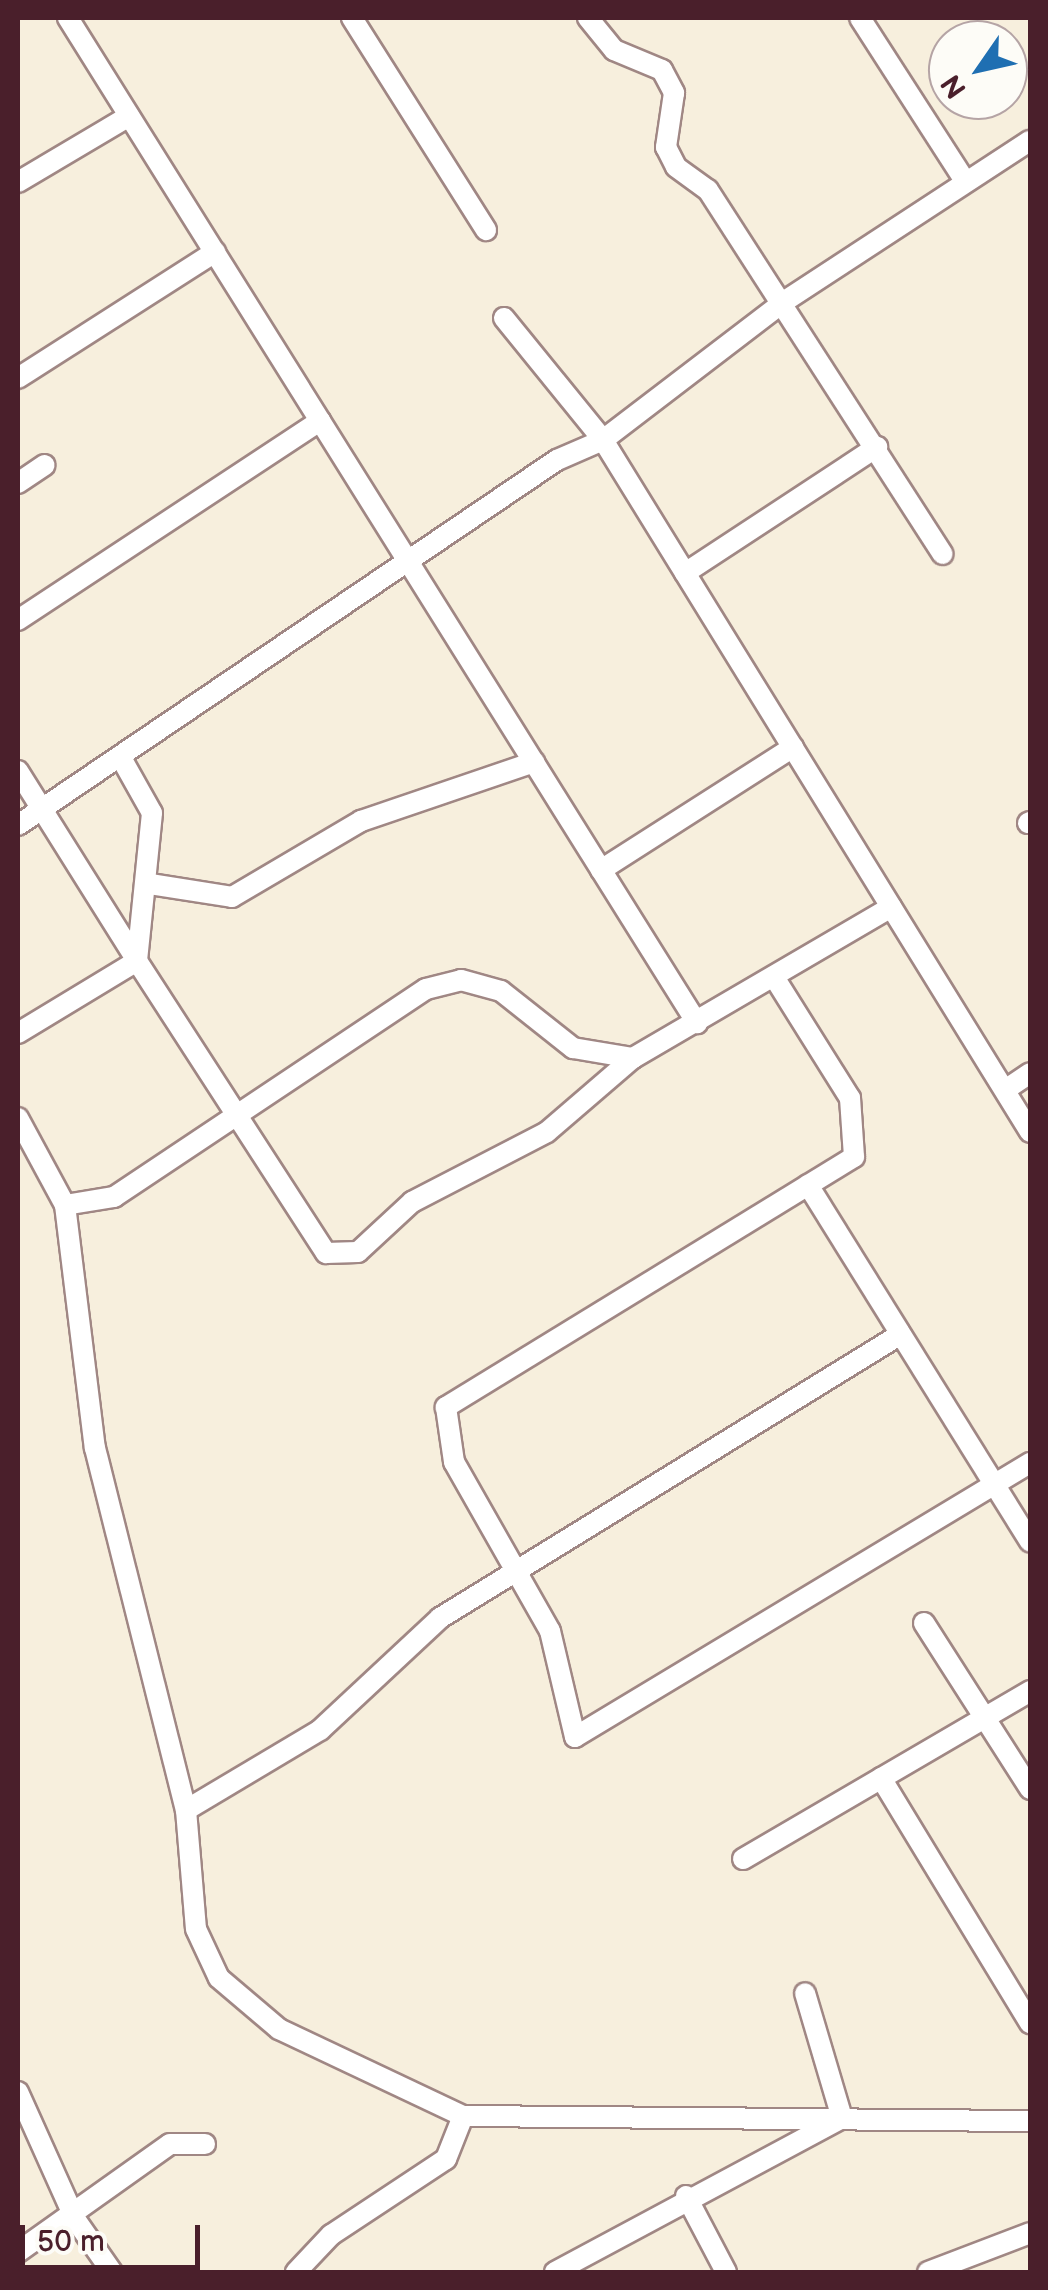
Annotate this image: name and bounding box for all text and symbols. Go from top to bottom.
north arrow [928,20,1028,120]
text: N [935,68,974,104]
scale bar [25,2205,205,2267]
text: 50 m [37,2224,105,2260]

